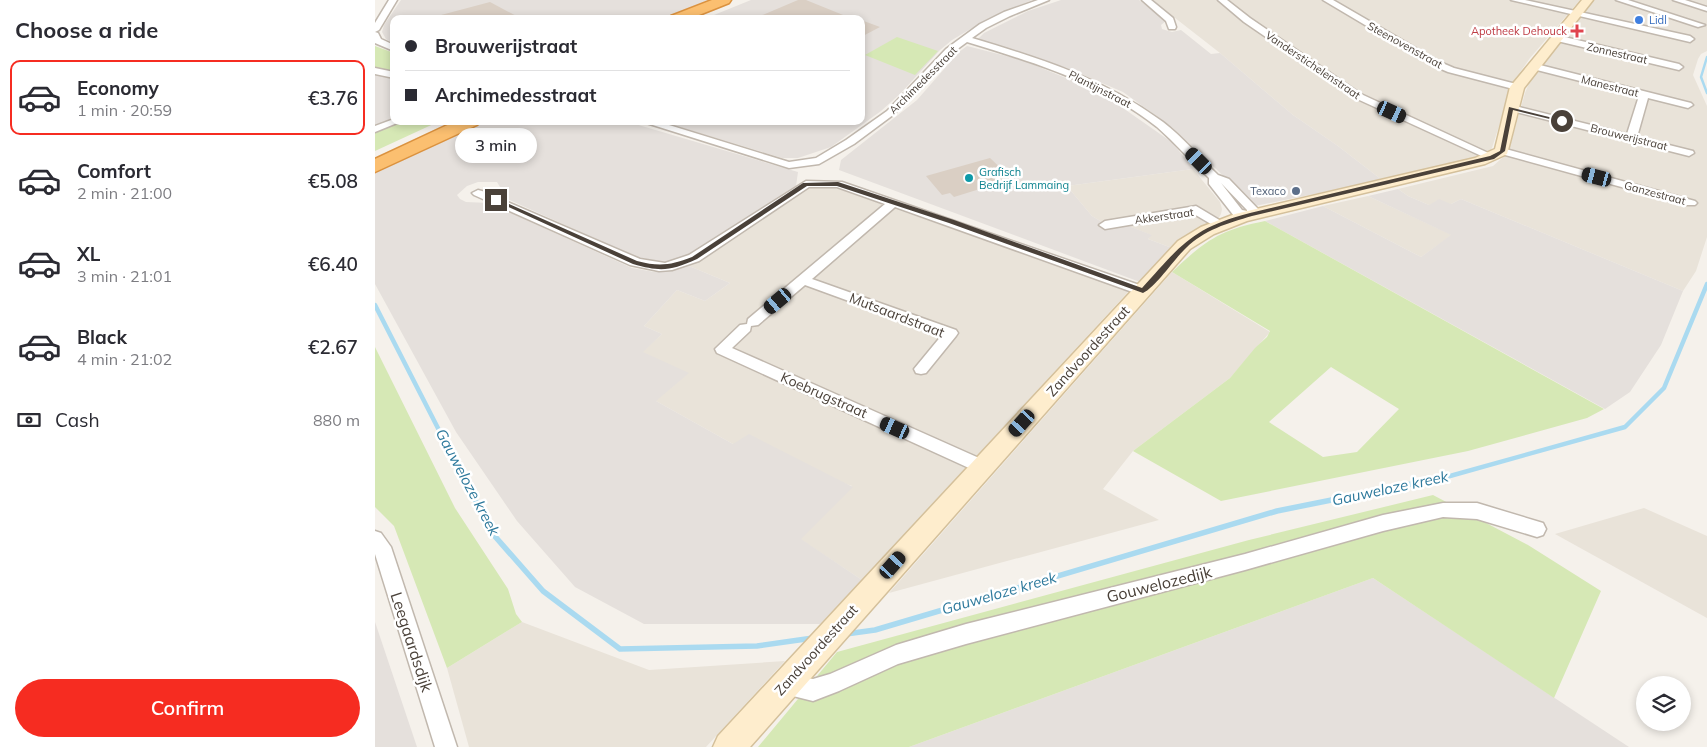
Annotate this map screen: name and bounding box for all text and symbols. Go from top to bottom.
place label: Lidl [1649,13,1667,27]
marker: Lidl [1633,14,1645,26]
text: Choose a ride [15,16,158,44]
street label: Steenovenstraat [1365,19,1445,71]
place label: Apotheek Dehouck [1471,24,1567,38]
marker: Apotheek Dehouck [1571,25,1583,37]
street label: Vanderstichelenstraat [1263,28,1363,102]
text: Brouwerijstraat [435,34,577,58]
street label: Zonnestraat [1585,39,1649,67]
street label: Archimedesstraat [886,43,960,117]
street label: Plantijnstraat [1066,67,1134,111]
street label: Manestraat [1580,72,1640,100]
icon: car [17,75,62,120]
text: Economy [77,76,159,100]
text: Archimedesstraat [435,83,597,107]
text: €3.76 [308,86,358,110]
car [1375,99,1408,125]
text: 1 min · 20:59 [77,100,172,120]
route start [1551,110,1573,132]
street label: Brouwerijstraat [1589,121,1669,153]
callout: 3 min [455,128,537,162]
text: 3 min [475,135,517,155]
car [1183,145,1214,177]
icon: car [17,158,62,203]
text: Comfort [77,159,151,183]
place label: Grafisch Bedrijf Lammaing [979,165,1069,192]
car [1580,166,1613,188]
text: €5.08 [308,169,358,193]
marker: Grafisch Bedrijf Lammaing [963,172,975,184]
street label: Ganzestraat [1623,178,1687,208]
text: 2 min · 21:00 [77,183,172,203]
place label: Texaco [1250,184,1286,198]
marker: Texaco [1290,185,1302,197]
route end [485,189,507,211]
street label: Akkerstraat [1134,205,1195,227]
icon: car [17,241,62,286]
text: XL [77,242,100,266]
text: €6.40 [308,252,358,276]
text: 3 min · 21:01 [77,266,172,286]
car [761,286,794,316]
street label: Mutsaardstraat [847,289,947,341]
street label: Zandvoordestraat [1042,302,1134,400]
icon: car [17,324,62,369]
text: Black [77,325,127,349]
text: €2.67 [308,335,358,359]
text: 4 min · 21:02 [77,349,172,369]
street label: Koebrugstraat [778,368,870,422]
icon: cash [15,406,43,434]
car [1006,407,1037,439]
text: Cash [55,408,100,432]
text: 880 m [313,410,360,430]
car [878,415,911,441]
water label: Gauweloze kreek [432,425,505,540]
water label: Gauweloze kreek [1330,466,1451,510]
car [877,549,908,581]
street label: Gouwelozedijk [1104,561,1214,607]
water label: Gauweloze kreek [939,567,1060,618]
street label: Leegaardsdijk [386,590,438,695]
street label: Zandvoordestraat [770,601,862,699]
map controls [1636,676,1691,731]
button: layers [1636,676,1691,731]
button: Confirm [15,679,360,737]

